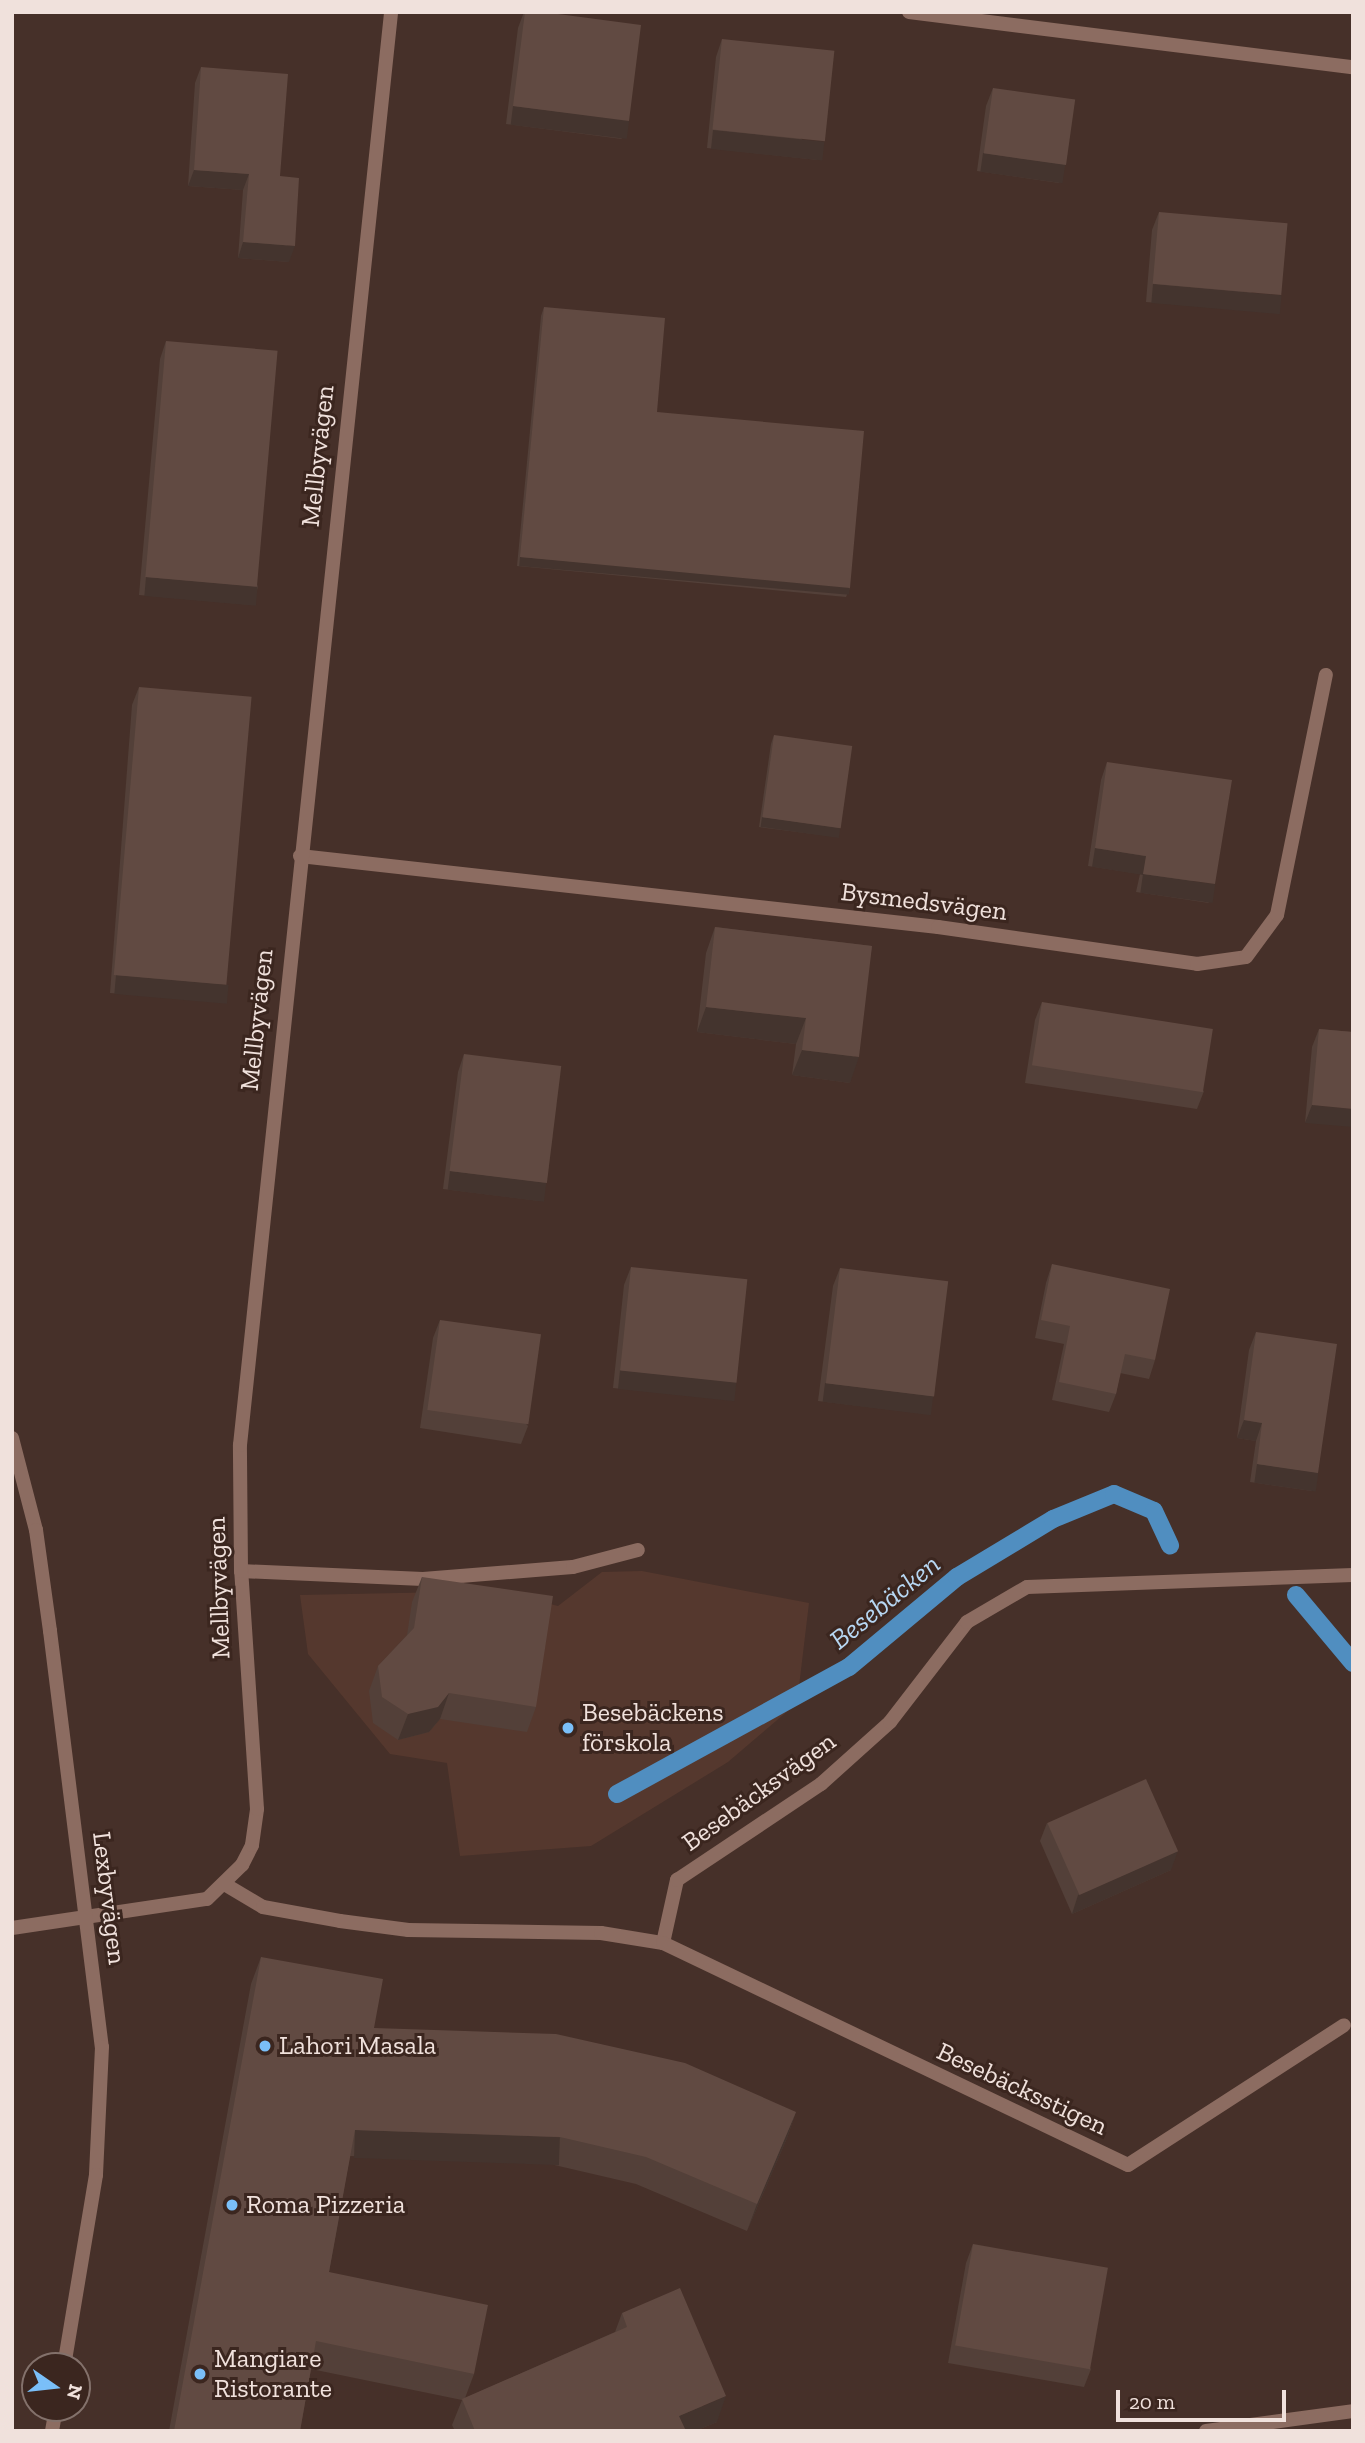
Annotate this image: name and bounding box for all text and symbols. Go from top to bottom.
street label: Mellbyvägen [295,384,341,528]
street label: Bysmedsvägen [839,876,1009,928]
street label: Mellbyvägen [234,948,280,1092]
street label: Mellbyvägen [201,1516,237,1660]
water label: Besebäcken [823,1547,947,1657]
place label: Besebäckens förskola [582,1697,724,1758]
marker: Besebäckens förskola [560,1720,576,1736]
street label: Besebäcksvägen [676,1726,842,1858]
street label: Lexbyvägen [85,1830,133,1966]
place label: Lahori Masala [279,2030,436,2062]
street label: Besebäcksstigen [932,2036,1112,2142]
marker: Lahori Masala [257,2038,273,2054]
place label: Roma Pizzeria [246,2189,405,2221]
marker: Roma Pizzeria [224,2197,240,2213]
place label: Mangiare Ristorante [214,2343,332,2404]
north arrow [21,2352,91,2422]
marker: Mangiare Ristorante [192,2366,208,2382]
scale bar [1120,2376,1290,2420]
text: N [62,2382,88,2402]
text: 20 m [1129,2389,1175,2414]

